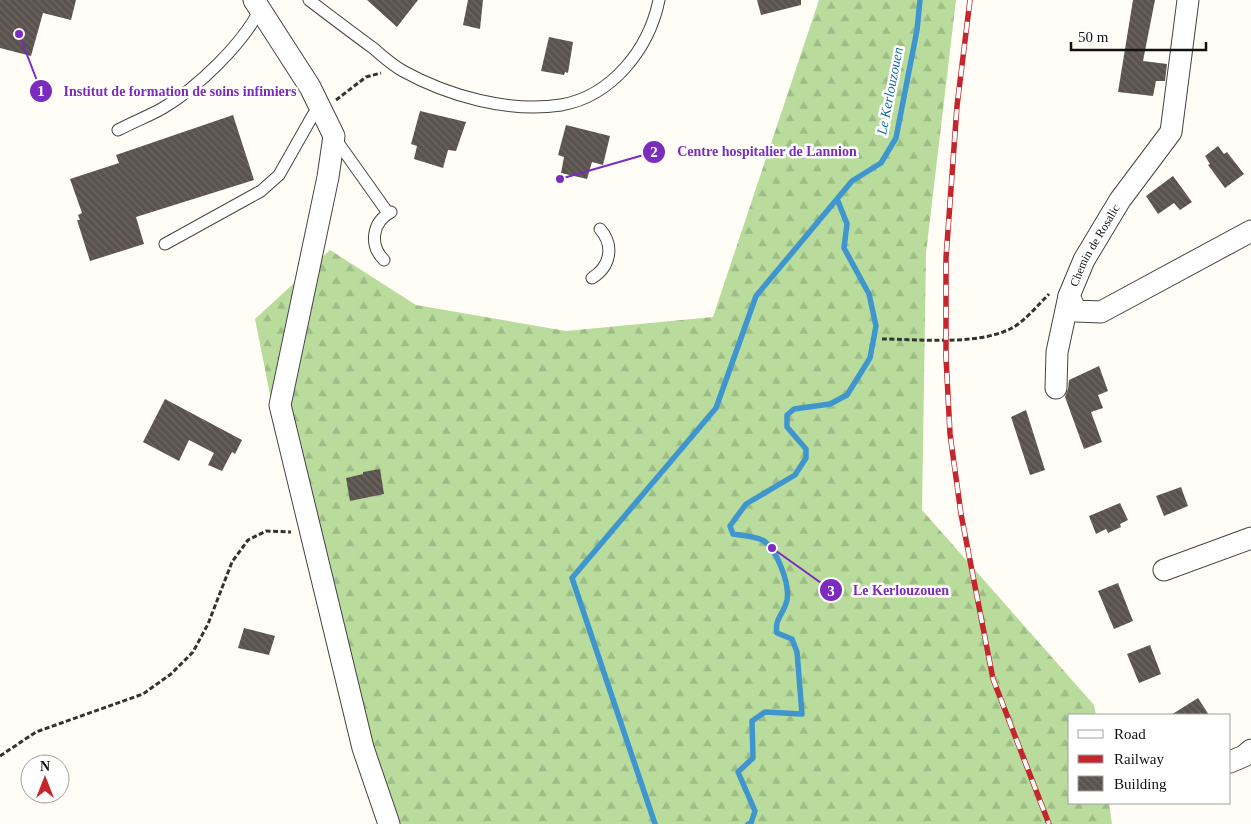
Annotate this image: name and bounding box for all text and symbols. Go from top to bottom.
scale bar [1071,20,1206,52]
text: 50 m [1078,29,1109,45]
water label: Le Kerlouzouen [874,46,906,137]
callout: Institut de formation de soins infimiers [29,77,307,106]
text: 1 [37,83,45,99]
text: Institut de formation de soins infimiers [64,84,297,99]
callout: Centre hospitalier de Lannion [642,137,867,166]
text: 2 [650,144,658,160]
text: Centre hospitalier de Lannion [677,144,857,159]
street label: Chemin de Rosalic [1067,202,1123,289]
callout: Le Kerlouzouen [818,576,959,605]
text: 3 [827,583,835,599]
text: Le Kerlouzouen [853,583,949,598]
legend [1068,714,1231,804]
text: Road [1114,726,1146,742]
text: Railway [1114,751,1164,767]
north arrow [20,754,70,804]
text: N [40,759,50,774]
text: Building [1114,776,1167,792]

